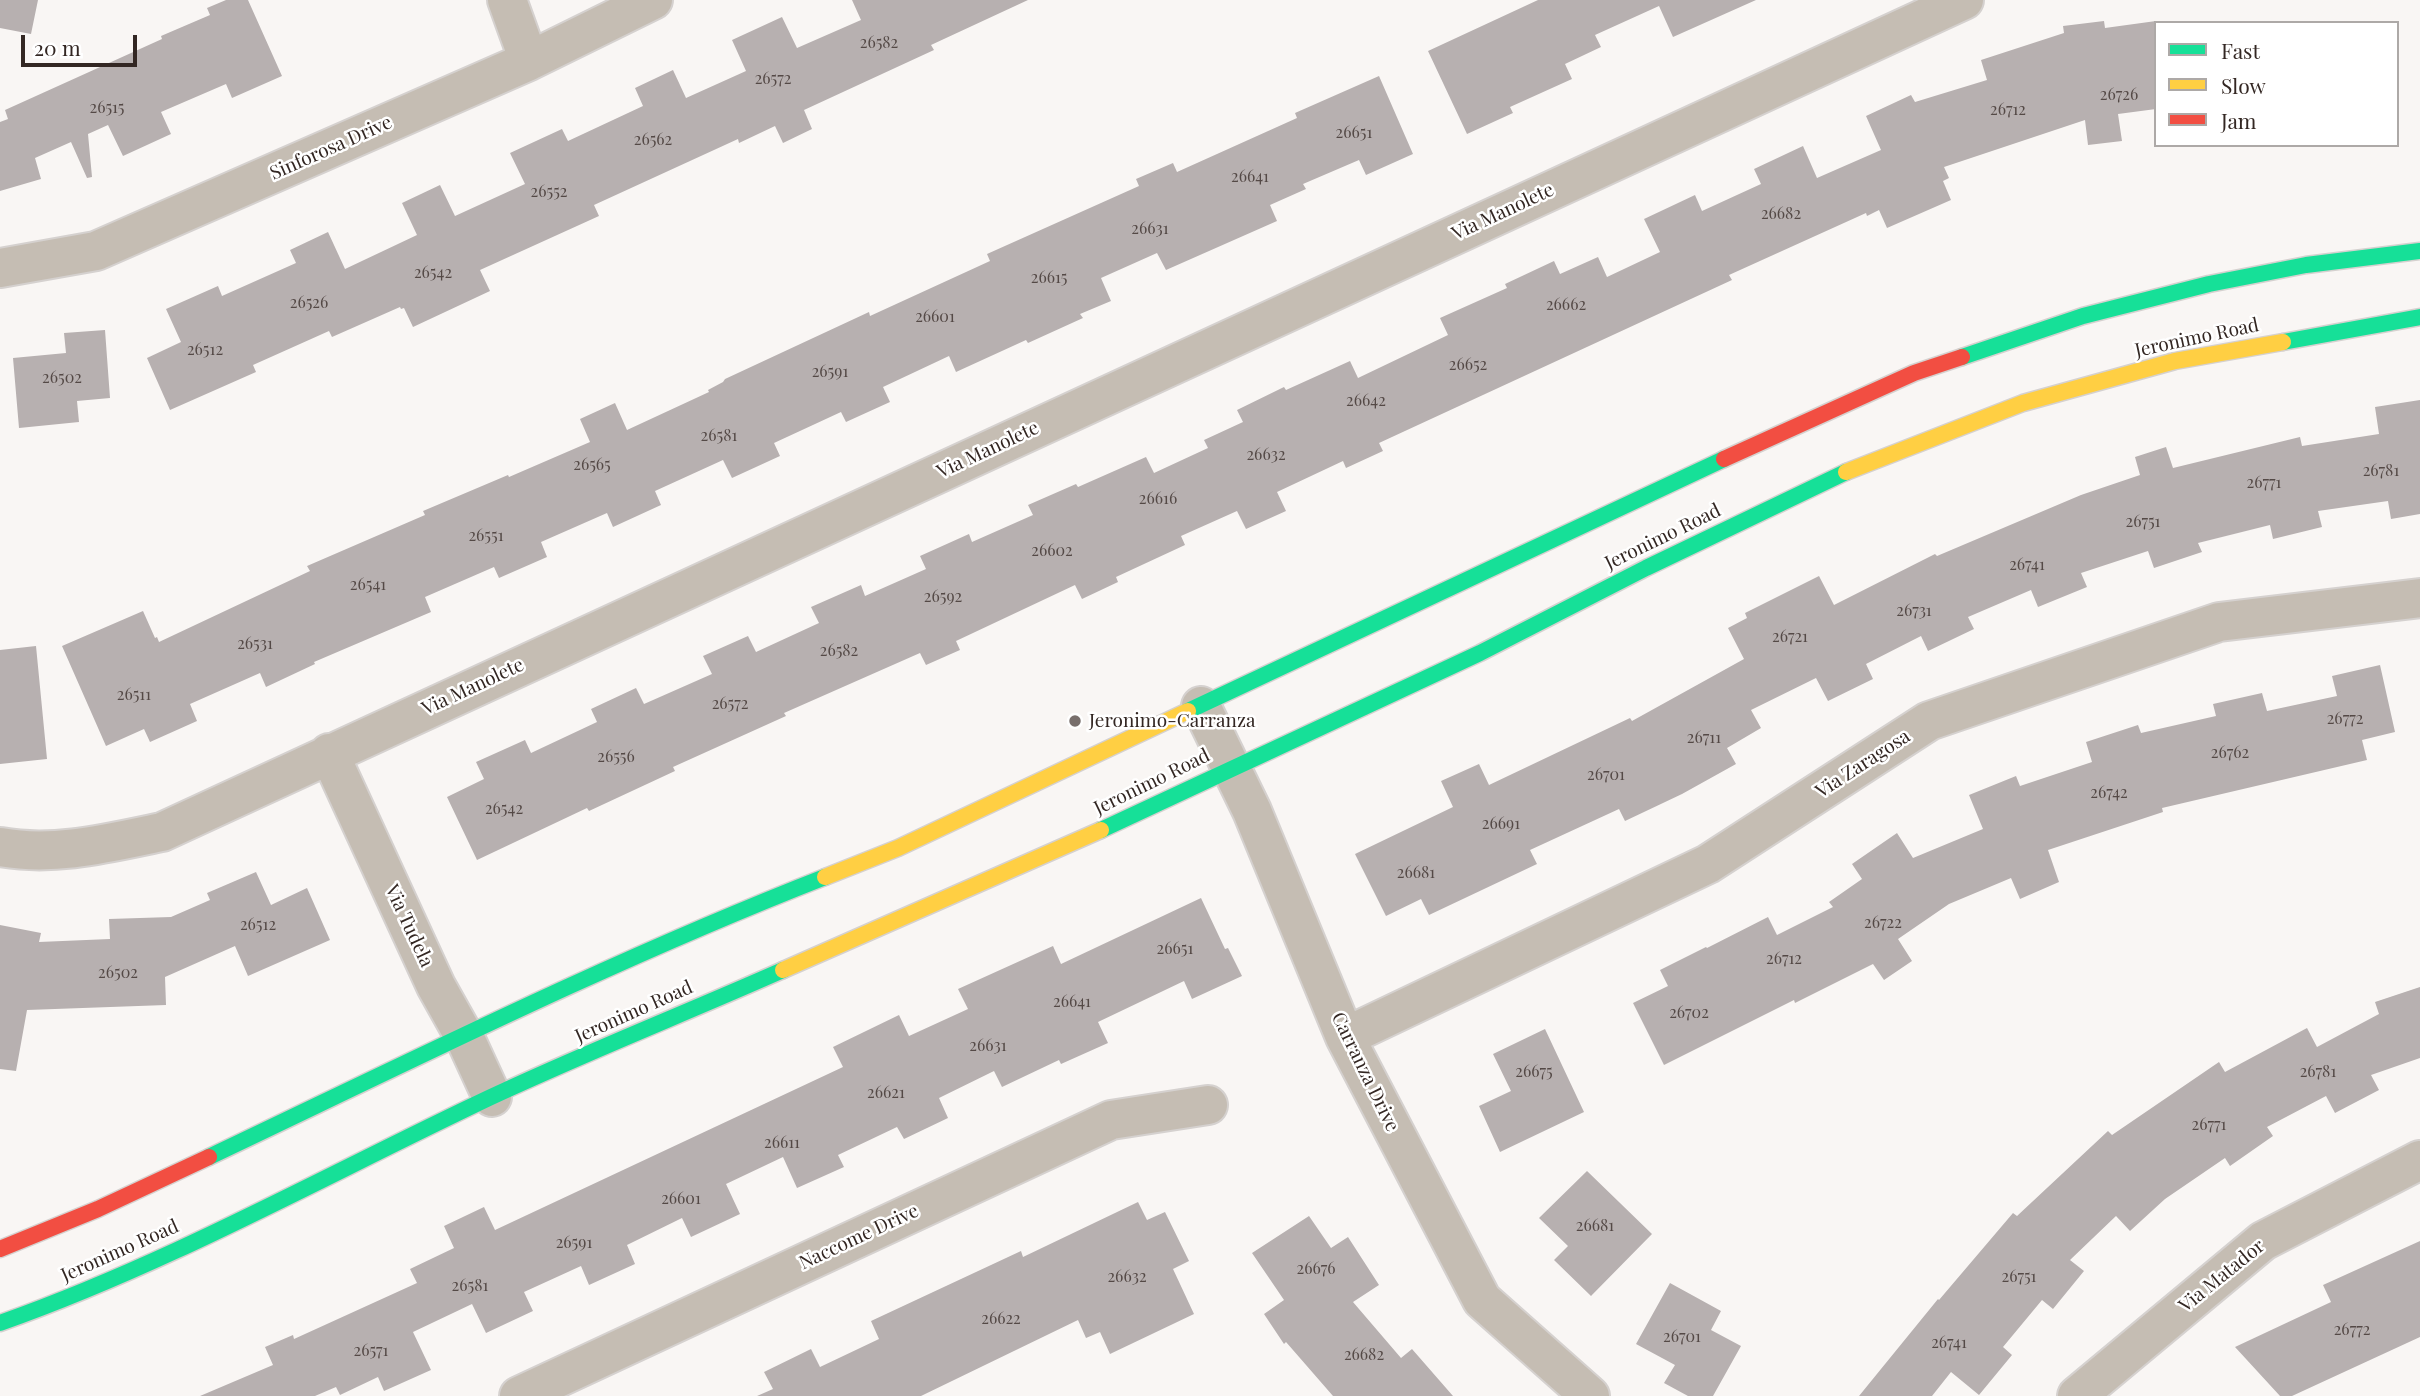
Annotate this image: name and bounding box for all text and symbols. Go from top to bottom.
scale bar [24,21,140,65]
legend [2154,21,2399,147]
text: 20 m [34,33,81,61]
house number: 26582 [860,33,898,53]
text: Fast [2221,36,2260,64]
house number: 26572 [755,69,791,89]
text: Slow [2221,71,2266,99]
house number: 26726 [2100,85,2138,105]
house number: 26515 [90,98,124,118]
house number: 26712 [1990,100,2026,120]
text: Jam [2221,106,2257,134]
street label: Sinforosa Drive [266,111,396,185]
house number: 26651 [1336,123,1372,143]
house number: 26562 [634,130,672,150]
house number: 26641 [1231,167,1269,187]
street label: Via Manolete [1448,178,1558,246]
house number: 26552 [531,182,567,202]
house number: 26682 [1761,204,1801,224]
house number: 26631 [1131,219,1169,239]
house number: 26542 [414,263,452,283]
house number: 26615 [1031,268,1067,288]
house number: 26526 [290,293,328,313]
house number: 26662 [1546,295,1586,315]
house number: 26601 [915,307,955,327]
street label: Jeronimo Road [2133,314,2261,362]
house number: 26512 [187,340,223,360]
house number: 26652 [1449,355,1487,375]
house number: 26591 [812,362,848,382]
house number: 26502 [42,368,82,388]
house number: 26642 [1346,391,1386,411]
street label: Via Manolete [933,416,1043,484]
house number: 26581 [701,426,737,446]
house number: 26632 [1246,445,1286,465]
house number: 26565 [573,455,611,475]
house number: 26781 [2363,461,2399,481]
house number: 26771 [2247,473,2281,493]
house number: 26616 [1139,489,1177,509]
street label: Jeronimo Road [1601,499,1725,575]
house number: 26751 [2126,512,2160,532]
house number: 26551 [468,526,504,546]
house number: 26602 [1031,541,1073,561]
house number: 26741 [2009,555,2045,575]
house number: 26541 [350,575,386,595]
house number: 26592 [924,587,962,607]
house number: 26731 [1896,601,1932,621]
house number: 26721 [1772,627,1808,647]
house number: 26531 [237,634,273,654]
house number: 26582 [820,641,858,661]
street label: Via Manolete [418,653,528,721]
house number: 26511 [117,685,151,705]
house number: 26572 [712,694,748,714]
house number: 26772 [2327,709,2363,729]
place label: Jeronimo-Carranza [1089,710,1255,732]
marker: Jeronimo-Carranza [1067,713,1083,729]
street label: Via Zaragosa [1811,725,1915,803]
house number: 26711 [1687,728,1721,748]
house number: 26762 [2211,743,2249,763]
street label: Jeronimo Road [1090,744,1214,820]
house number: 26556 [597,747,635,767]
house number: 26701 [1587,765,1625,785]
house number: 26742 [2090,783,2128,803]
house number: 26542 [485,799,523,819]
house number: 26691 [1482,814,1520,834]
house number: 26681 [1397,863,1435,883]
street label: Via Tudela [380,881,438,971]
house number: 26722 [1864,913,1902,933]
house number: 26512 [240,915,276,935]
house number: 26651 [1157,939,1193,959]
house number: 26712 [1766,949,1802,969]
house number: 26502 [98,963,138,983]
street label: Jeronimo Road [572,976,696,1048]
house number: 26641 [1053,992,1091,1012]
house number: 26702 [1669,1003,1709,1023]
street label: Carranza Drive [1326,1009,1404,1135]
house number: 26631 [969,1036,1007,1056]
house number: 26675 [1515,1062,1553,1082]
house number: 26781 [2300,1062,2336,1082]
house number: 26621 [867,1083,905,1103]
house number: 26771 [2192,1115,2226,1135]
house number: 26611 [764,1133,800,1153]
house number: 26601 [661,1189,701,1209]
street label: Naccome Drive [796,1199,922,1275]
street label: Jeronimo Road [58,1215,182,1287]
house number: 26681 [1576,1216,1614,1236]
house number: 26591 [556,1233,592,1253]
street label: Via Matador [2175,1235,2269,1317]
house number: 26676 [1297,1259,1335,1279]
house number: 26632 [1107,1267,1147,1287]
house number: 26751 [2002,1267,2036,1287]
house number: 26581 [452,1276,488,1296]
house number: 26622 [981,1309,1021,1329]
house number: 26772 [2334,1320,2370,1340]
house number: 26701 [1663,1327,1701,1347]
house number: 26741 [1931,1333,1967,1353]
house number: 26571 [354,1341,388,1361]
house number: 26682 [1344,1345,1384,1365]

